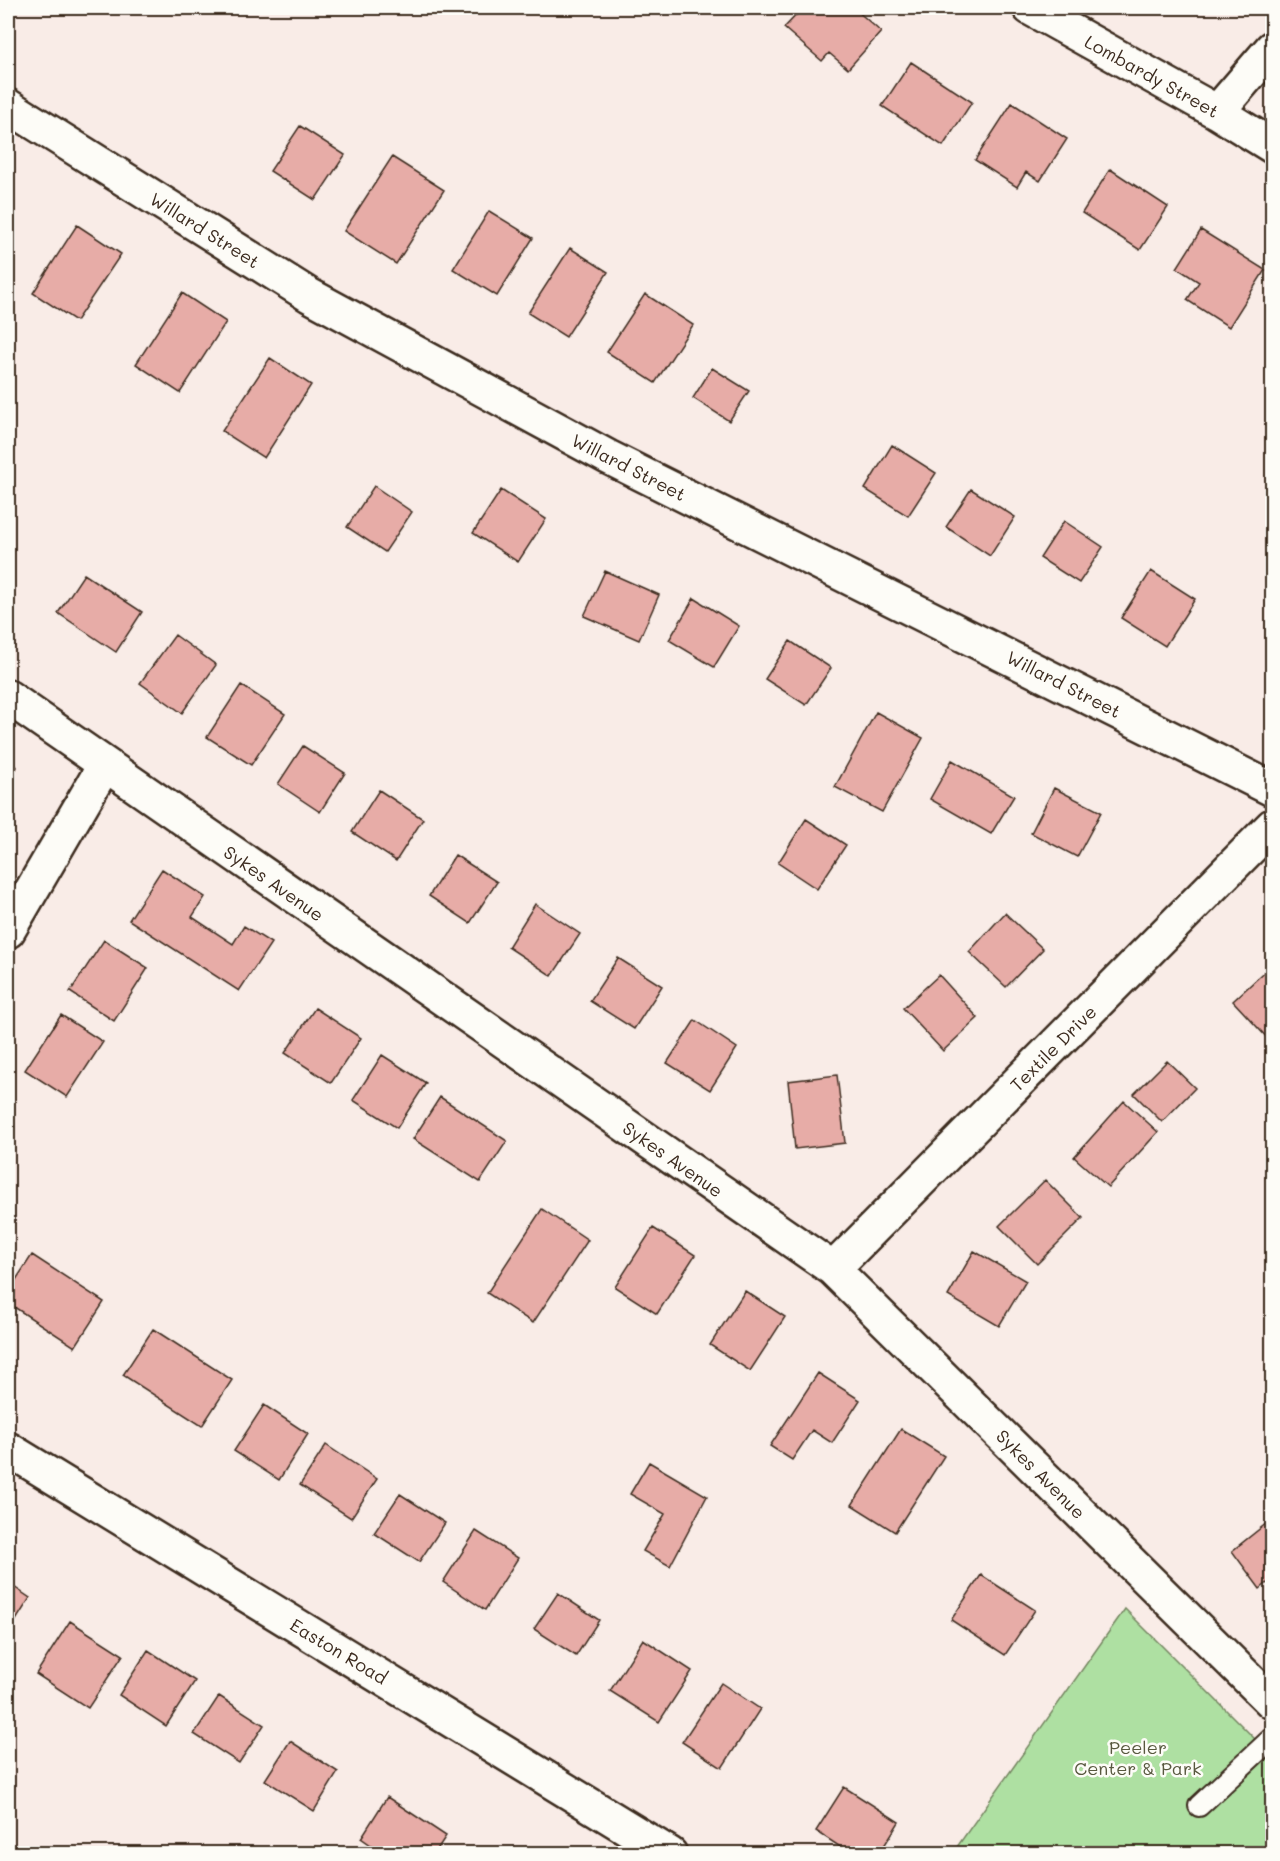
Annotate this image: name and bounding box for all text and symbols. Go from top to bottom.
street label: Lombardy Street [1081,29,1223,123]
street label: Willard Street [146,187,264,273]
street label: Willard Street [568,428,690,506]
street label: Willard Street [1003,645,1125,723]
street label: Sykes Avenue [219,840,329,926]
street label: Textile Drive [1005,1000,1101,1096]
street label: Sykes Avenue [618,1116,728,1202]
street label: Sykes Avenue [991,1424,1091,1524]
street label: Easton Road [286,1613,392,1689]
park label: Peeler Center & Park [1074,1735,1202,1780]

